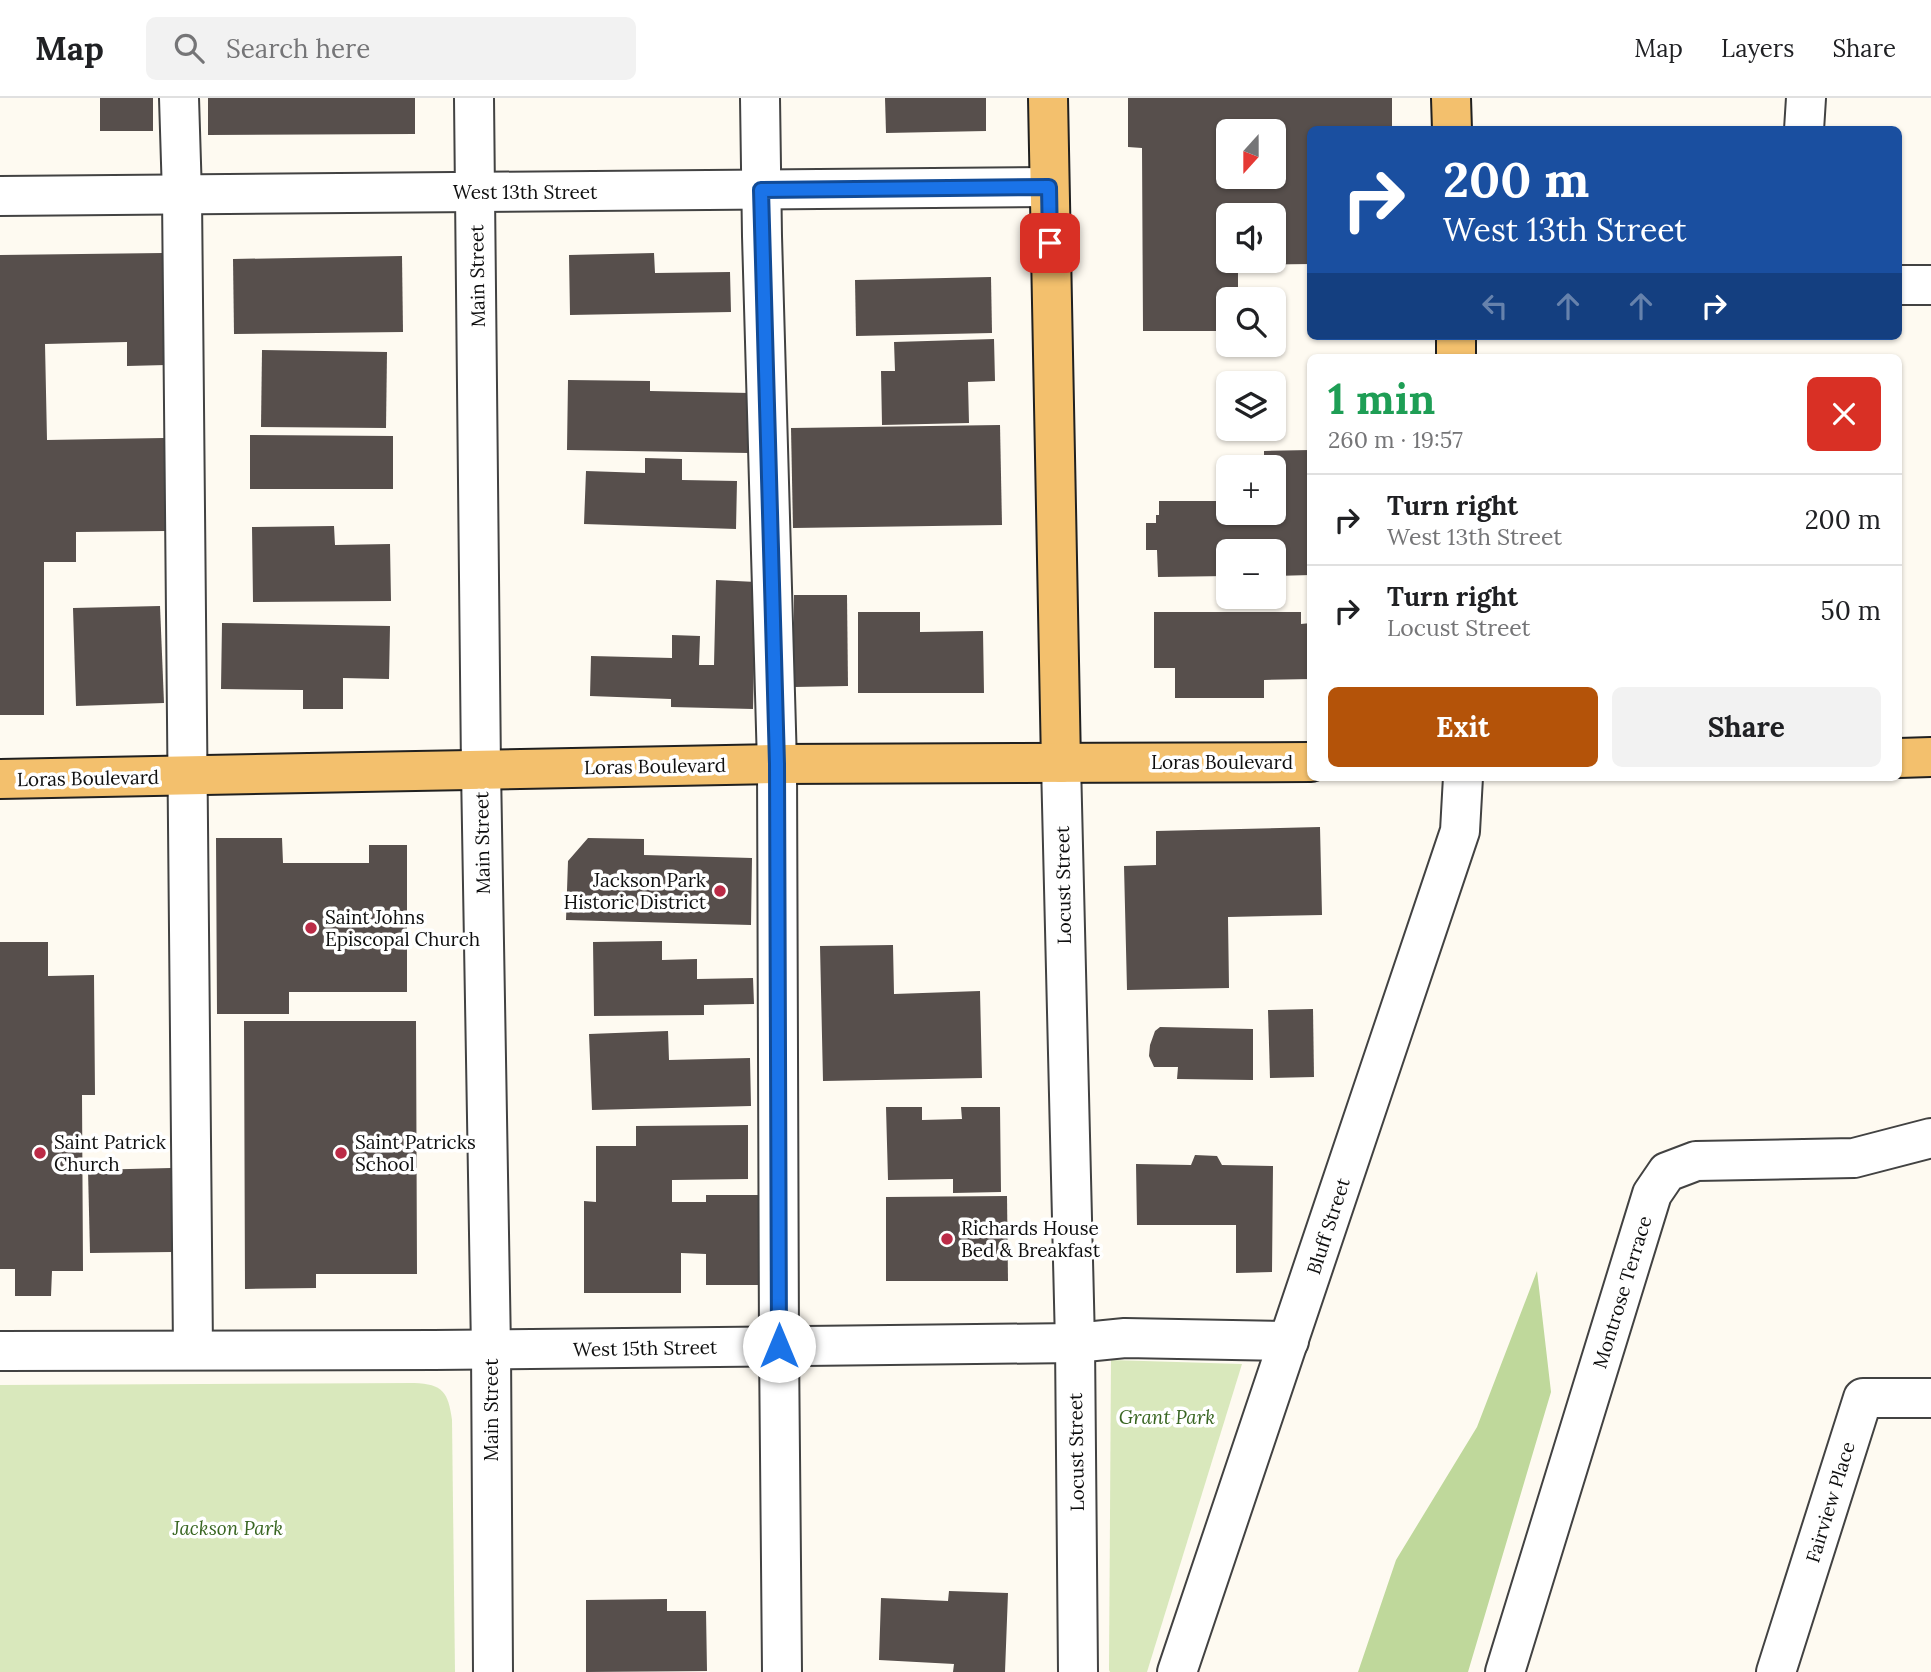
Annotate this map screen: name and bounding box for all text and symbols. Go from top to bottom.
search box [146,17,636,80]
text: Map [35,27,104,69]
icon: search [170,29,208,67]
text: Search here [226,32,370,65]
text: Map [1634,33,1683,64]
text: Layers [1721,33,1794,64]
text: Share [1832,33,1896,64]
north arrow [1216,119,1286,189]
map controls [1216,119,1286,609]
text: 200 m [1443,148,1589,210]
icon: right [1328,154,1419,245]
street label: West 13th Street [453,180,598,204]
button: sound [1216,203,1286,273]
text: West 13th Street [1443,209,1687,250]
pin [1020,213,1080,273]
street label: Main Street [464,224,490,328]
icon: arrive [1031,224,1069,262]
button: search [1216,287,1286,357]
icon: left [1476,287,1514,325]
icon: ahead [1549,287,1587,325]
icon: ahead [1622,287,1660,325]
icon: right [1695,287,1733,325]
button: layers [1216,371,1286,441]
text: 1 min [1328,372,1435,426]
button: close [1807,377,1881,451]
text: 260 m · 19:57 [1328,425,1463,454]
button: + [1216,455,1286,525]
text: Turn right [1387,489,1518,522]
icon: right [1328,501,1366,539]
text: 200 m [1805,503,1881,536]
text: West 13th Street [1387,522,1562,551]
button: − [1216,539,1286,609]
text: Turn right [1387,580,1518,613]
icon: right [1328,592,1366,630]
text: 50 m [1821,594,1881,627]
text: Locust Street [1387,613,1531,642]
button: Exit [1328,687,1598,767]
button: Share [1612,687,1881,767]
street label: Loras Boulevard [1151,750,1293,774]
street label: Loras Boulevard [584,753,726,779]
street label: Loras Boulevard [17,765,159,791]
street label: Main Street [469,791,495,895]
street label: Locust Street [1050,825,1076,944]
place label: Jackson Park Historic District [563,868,707,914]
marker: Jackson Park Historic District [712,883,728,899]
place label: Saint Johns Episcopal Church [325,905,480,951]
marker: Saint Johns Episcopal Church [303,920,319,936]
place label: Saint Patrick Church [54,1130,167,1176]
place label: Saint Patricks School [355,1130,476,1176]
marker: Saint Patrick Church [32,1145,48,1161]
marker: Saint Patricks School [333,1145,349,1161]
street label: Bluff Street [1301,1174,1355,1277]
street label: Montrose Terrace [1587,1213,1657,1371]
place label: Richards House Bed & Breakfast [961,1216,1101,1262]
marker: Richards House Bed & Breakfast [939,1231,955,1247]
position arrow [742,1309,816,1383]
street label: West 15th Street [573,1335,718,1361]
street label: Main Street [479,1358,503,1461]
street label: Locust Street [1063,1392,1089,1511]
park label: Grant Park [1119,1405,1215,1429]
street label: Fairview Place [1800,1439,1860,1565]
park label: Jackson Park [172,1516,283,1540]

